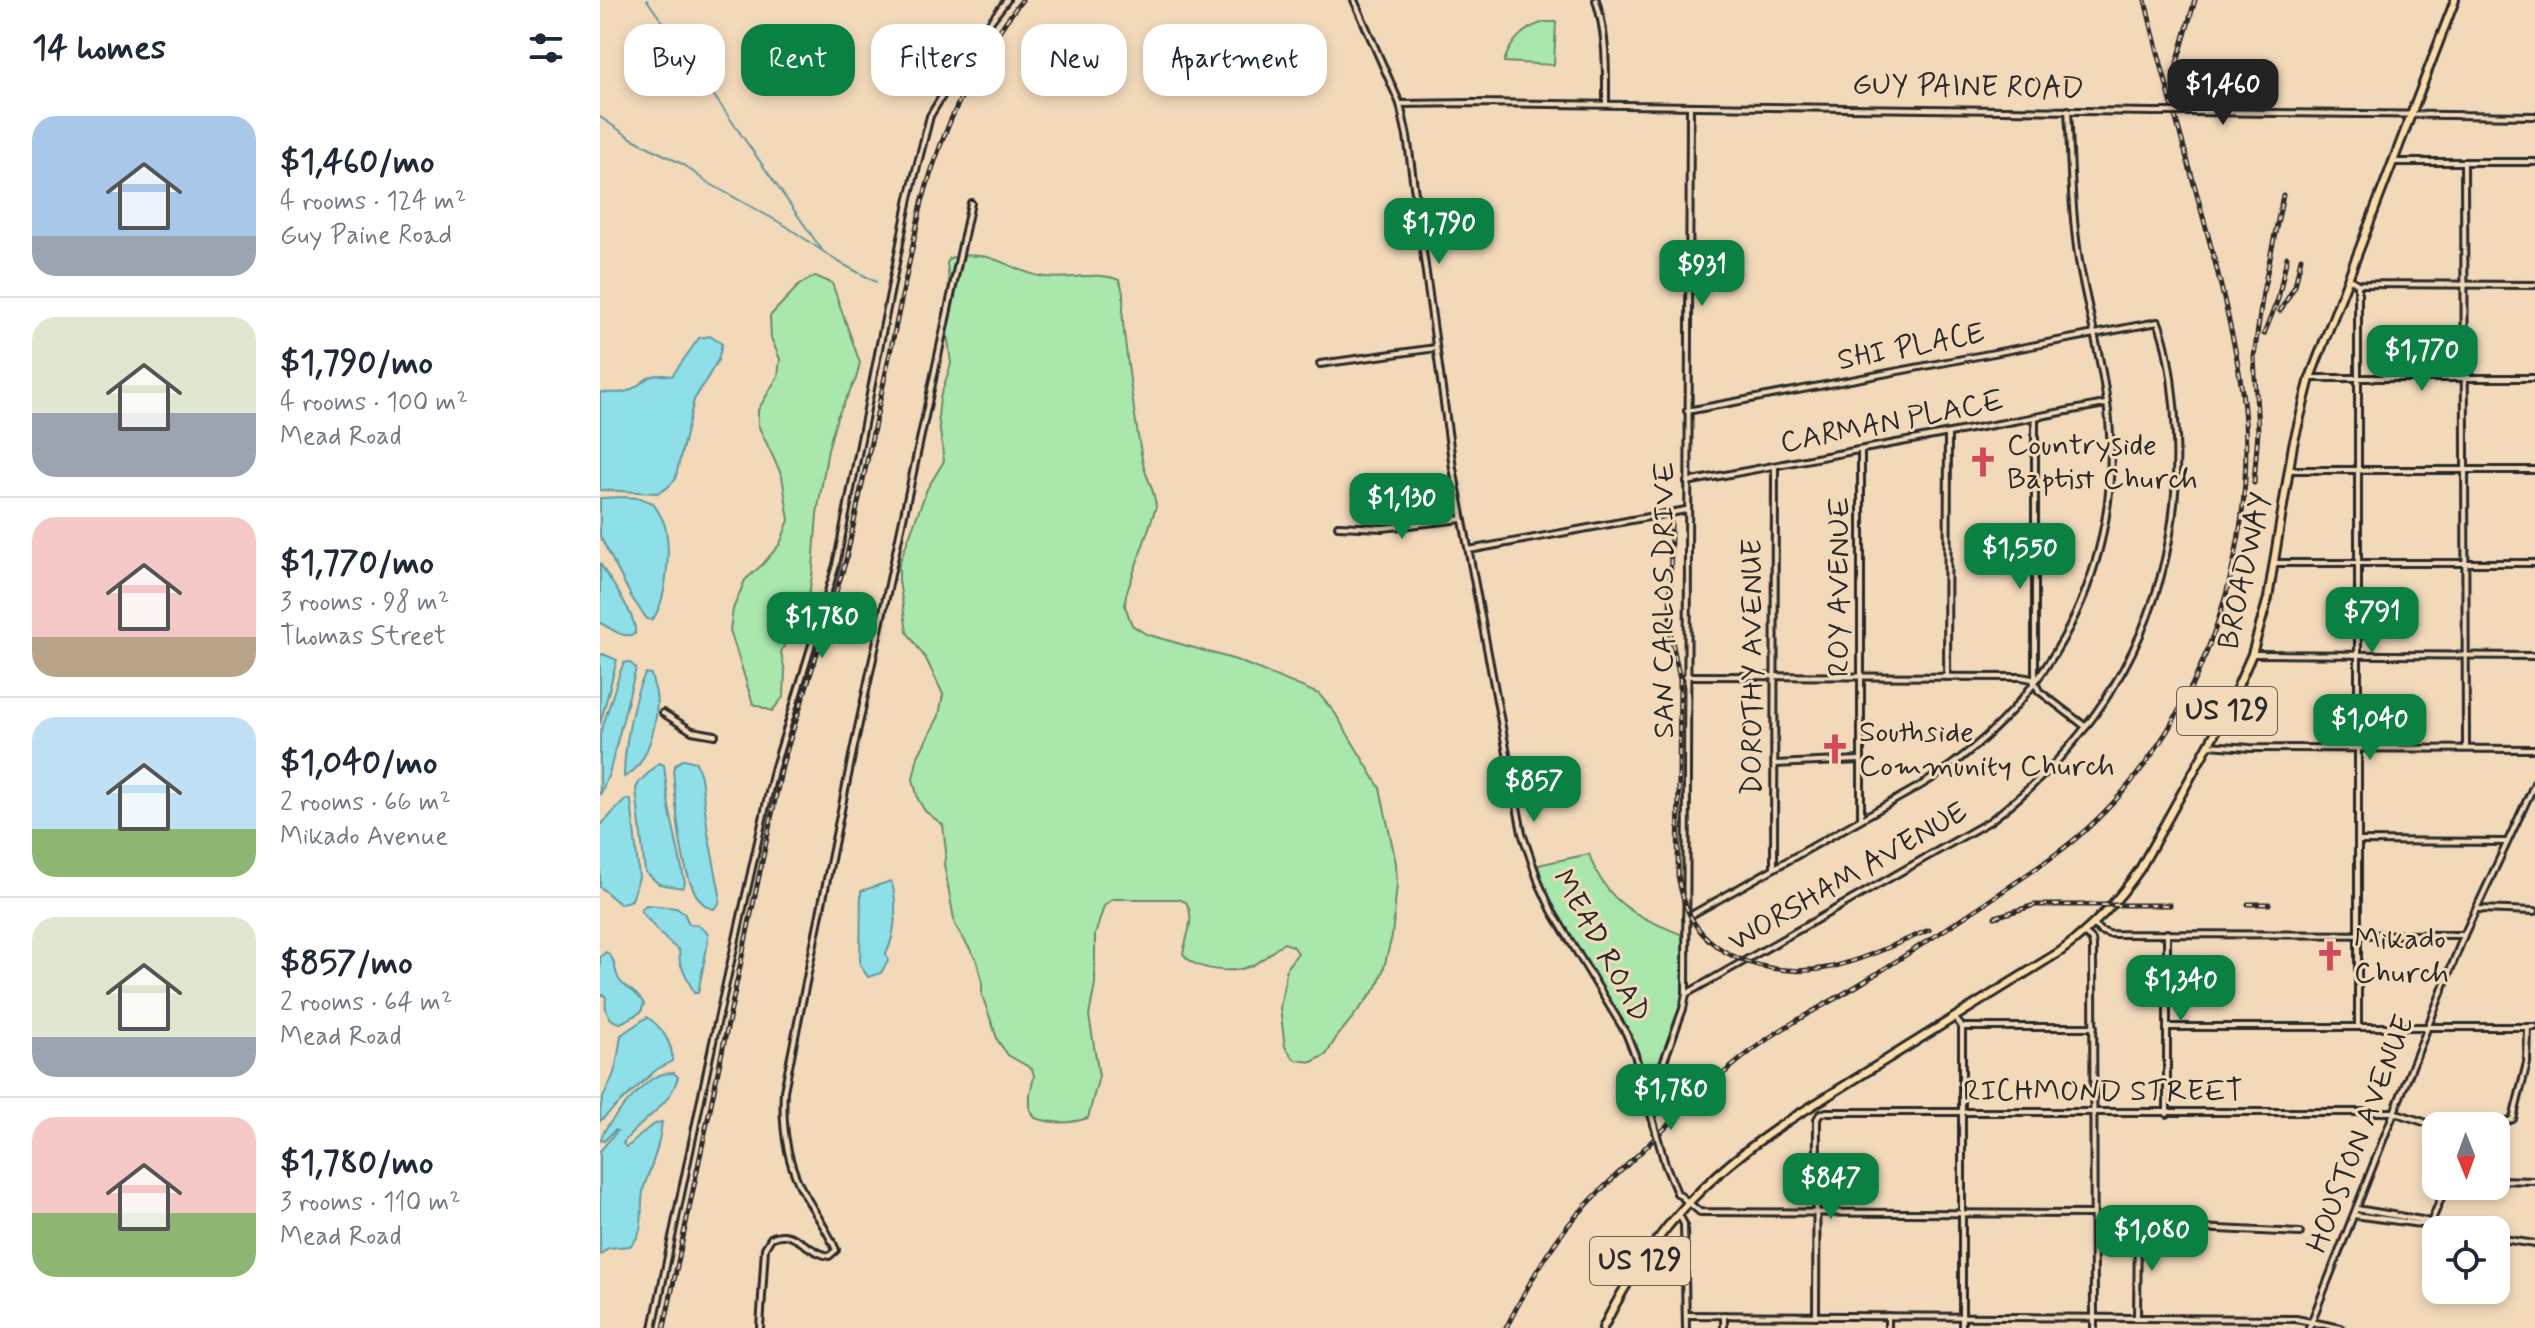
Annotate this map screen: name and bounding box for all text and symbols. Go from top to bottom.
chip: Buy [624,24,725,96]
chip: Rent [741,24,855,96]
chip: Filters [871,24,1005,96]
chip: New [1021,24,1127,96]
chip: Apartment [1143,24,1327,96]
text: 14 homes [32,26,166,71]
icon: filters [524,26,568,70]
pin: $1,460 [2158,59,2288,127]
street label: GUY PAINE ROAD [1852,65,2084,109]
text: $1,460 [2185,68,2261,102]
text: $1,460/mo [280,140,435,185]
icon: home [96,148,192,244]
text: 4 rooms · 124 m² [280,185,466,219]
pin: $1,790 [1374,198,1504,266]
text: $1,790 [1402,207,1476,241]
text: Guy Paine Road [280,219,452,253]
pin: $931 [1655,240,1749,308]
text: $931 [1677,249,1727,283]
street label: SHI PLACE [1834,314,1988,380]
pin: $1,770 [2357,325,2487,393]
text: $1,770 [2385,334,2459,368]
text: $1,790/mo [280,341,433,386]
icon: home [96,349,192,445]
street label: CARMAN PLACE [1777,381,2007,463]
text: 4 rooms · 100 m² [280,386,468,420]
text: Mead Road [280,420,402,454]
place label: Countryside Baptist Church [2007,426,2198,499]
church icon: Countryside Baptist Church [1966,445,2000,479]
street label: SAN CARLOS DRIVE [1645,461,1684,739]
pin: $1,130 [1337,473,1467,541]
text: $1,130 [1368,482,1436,516]
street label: BROADWAY [2209,489,2281,653]
street label: ROY AVENUE [1820,497,1859,677]
pin: $1,550 [1955,523,2085,591]
text: $1,550 [1982,532,2058,566]
street label: DOROTHY AVENUE [1733,538,1772,796]
text: $1,770/mo [280,541,434,586]
icon: home [96,549,192,645]
text: 3 rooms · 98 m² [280,586,449,620]
pin: $791 [2325,587,2419,655]
pin: $1,780 [757,592,887,660]
text: $791 [2344,596,2400,630]
text: $1,780 [785,601,859,635]
text: Thomas Street [280,620,446,654]
road number: US 129 [2177,687,2277,735]
pin: $1,040 [2305,694,2435,762]
text: $1,040 [2331,703,2409,737]
place label: Southside Community Church [1859,713,2115,786]
church icon: Southside Community Church [1818,732,1852,766]
text: $1,040/mo [280,741,437,786]
icon: home [96,749,192,845]
pin: $857 [1487,756,1581,824]
text: $857 [1505,765,1563,799]
text: 2 rooms · 66 m² [280,786,451,820]
street label: WORSHAM AVENUE [1721,793,1975,961]
text: Mikado Avenue [280,820,448,854]
street label: MEAD ROAD [1543,863,1659,1029]
place label: Mikado Church [2354,920,2449,993]
church icon: Mikado Church [2313,939,2347,973]
text: $857/mo [280,941,413,986]
icon: home [96,949,192,1045]
pin: $1,340 [2116,955,2246,1023]
text: $1,340 [2144,964,2218,998]
text: 2 rooms · 64 m² [280,986,452,1020]
street label: HOUSTON AVENUE [2298,1010,2424,1258]
text: Mead Road [280,1020,402,1054]
pin: $1,780 [1606,1064,1736,1132]
street label: RICHMOND STREET [1963,1072,2243,1111]
text: $1,780 [1634,1073,1708,1107]
north arrow [2422,1112,2510,1200]
map controls [2422,1112,2510,1304]
text: $1,780/mo [280,1141,433,1186]
icon: home [96,1149,192,1245]
pin: $847 [1784,1153,1878,1221]
text: $847 [1801,1162,1861,1196]
text: 3 rooms · 110 m² [280,1186,461,1220]
pin: $1,080 [2087,1205,2217,1273]
text: $1,080 [2114,1214,2190,1248]
button: locate [2422,1216,2510,1304]
text: Mead Road [280,1220,402,1254]
road number: US 129 [1590,1237,1690,1285]

